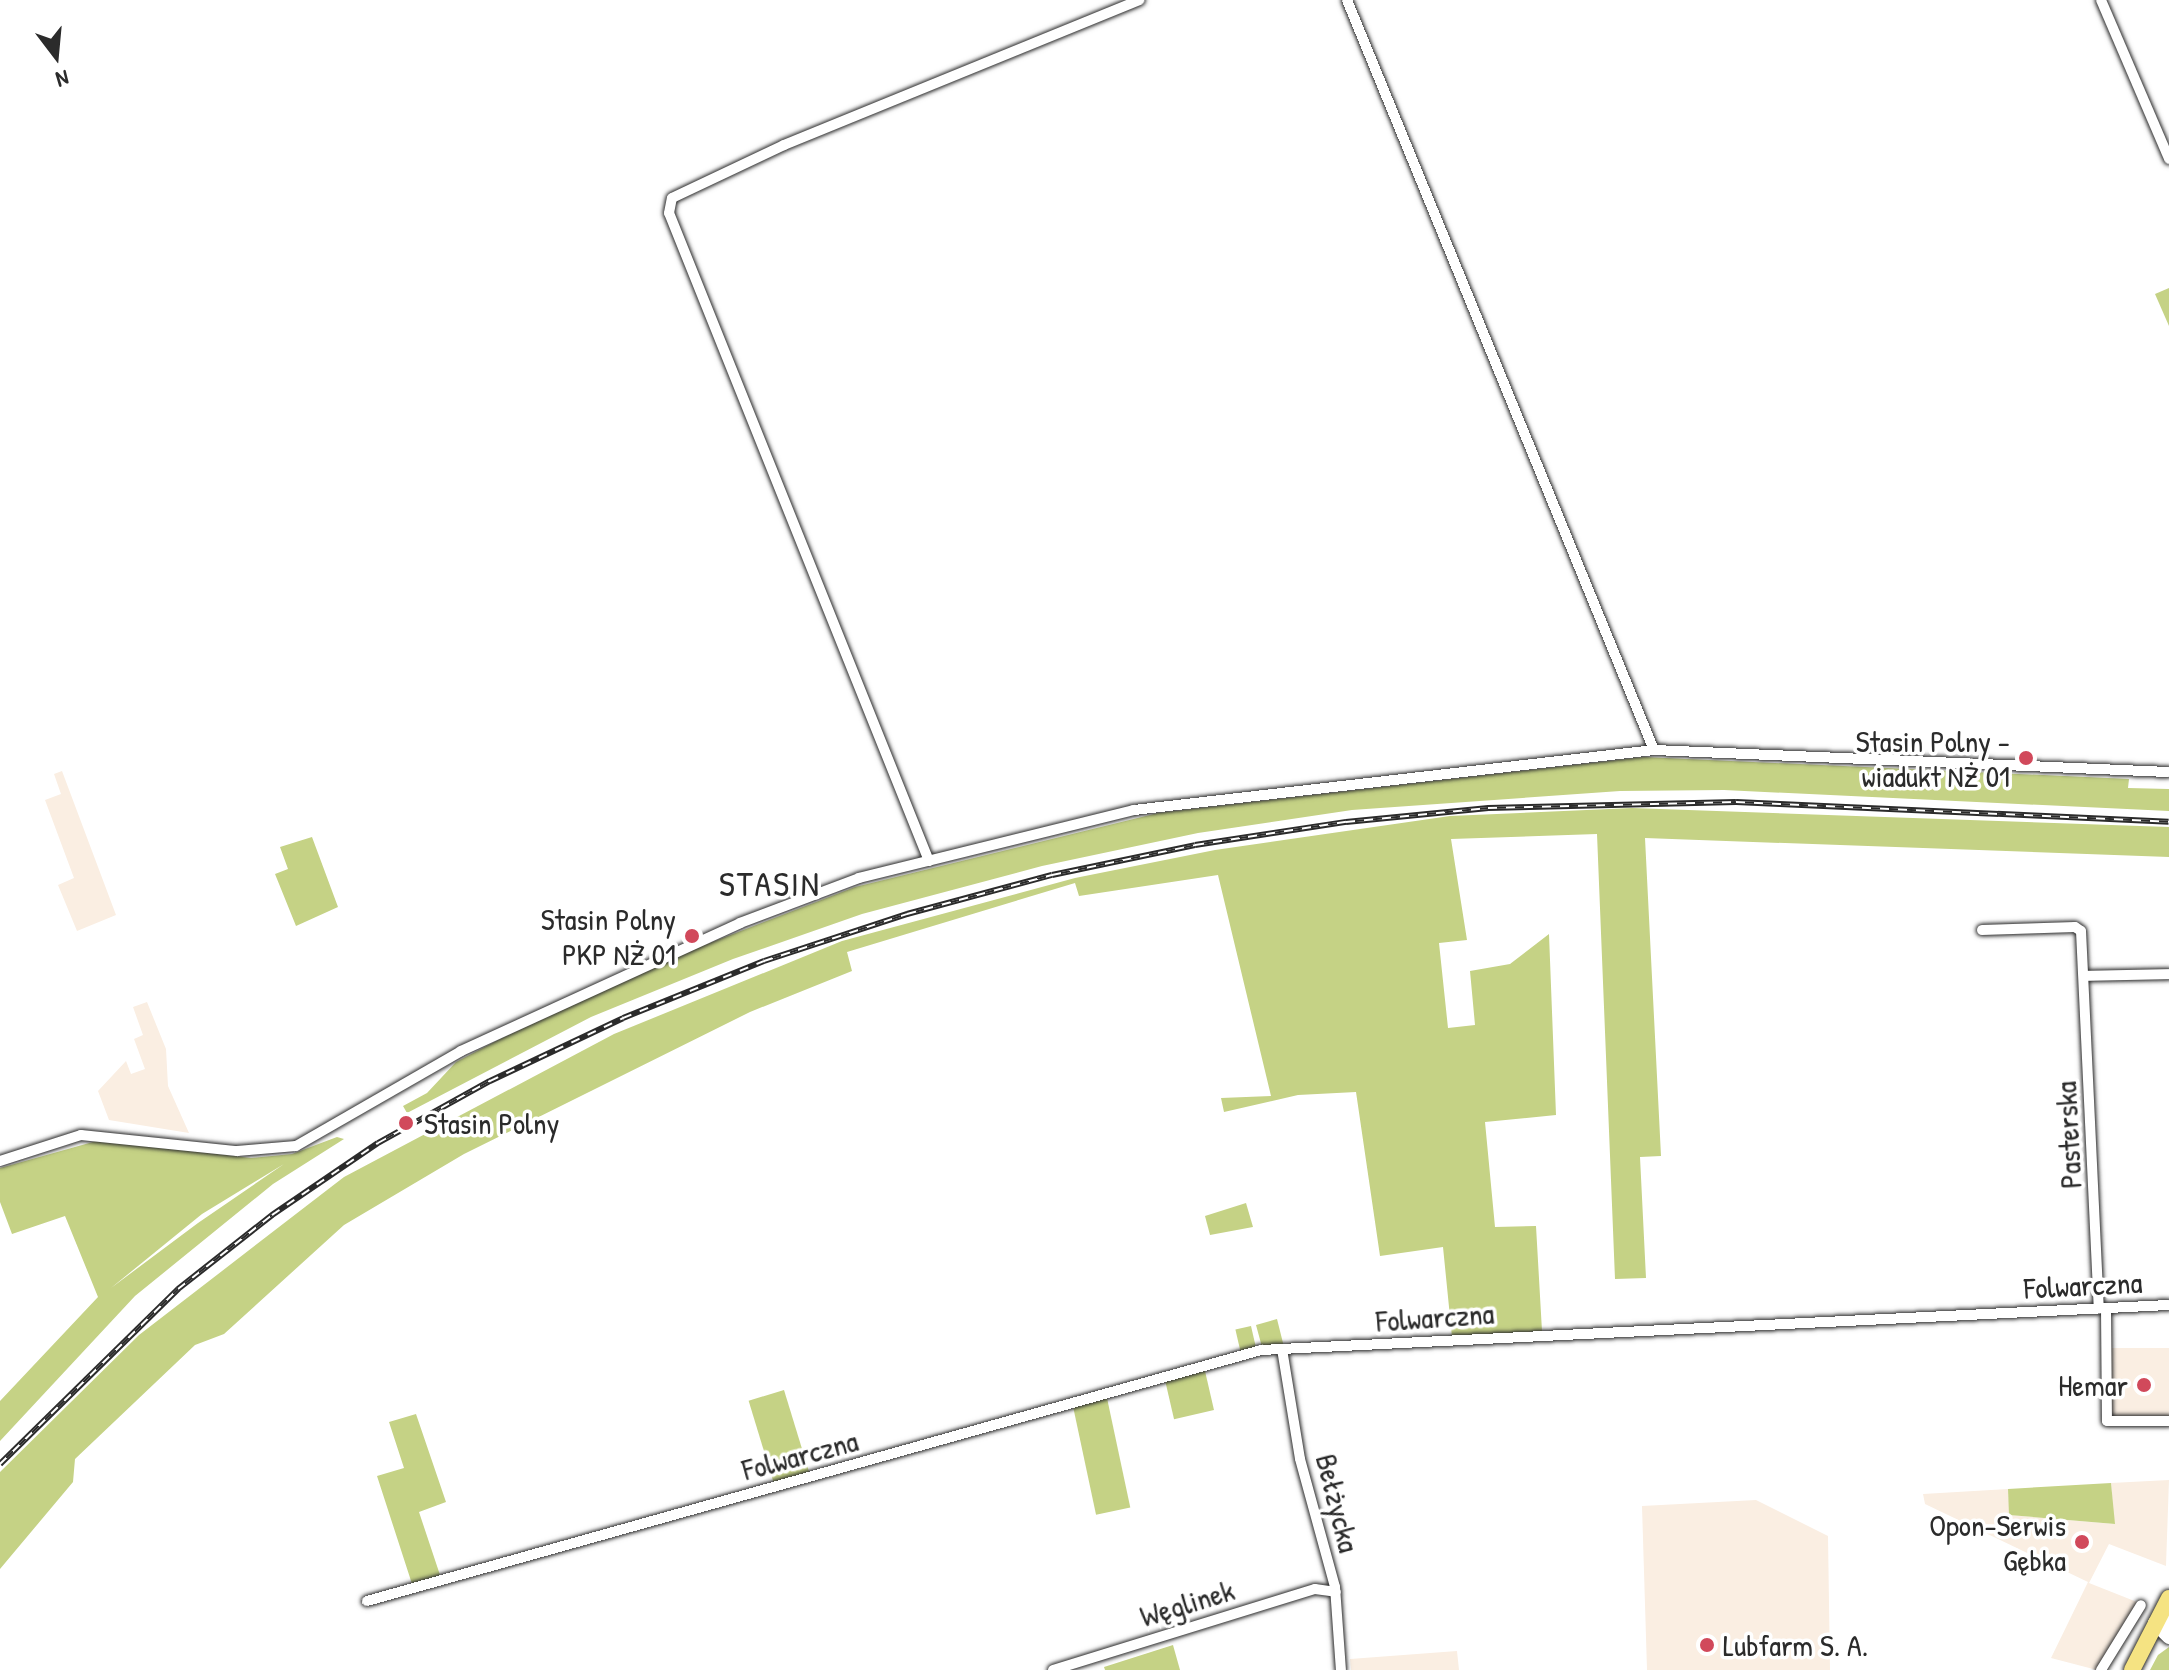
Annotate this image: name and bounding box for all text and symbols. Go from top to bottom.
north arrow [16,16,96,96]
text: N [53,63,72,95]
place label: Stasin Polny - wiadukt NŻ 01 [1856,723,2010,794]
marker: Stasin Polny - wiadukt NŻ 01 [2017,749,2035,767]
district label: STASIN [719,865,821,905]
place label: Stasin Polny PKP NŻ 01 [541,901,676,972]
marker: Stasin Polny PKP NŻ 01 [683,927,701,945]
street label: Pasterska [2047,1080,2089,1190]
place label: Stasin Polny [424,1105,559,1141]
marker: Stasin Polny [395,1112,417,1134]
street label: Folwarczna [2023,1264,2143,1306]
street label: Folwarczna [1375,1295,1495,1339]
place label: Hemar [2058,1367,2128,1403]
marker: Hemar [2135,1376,2153,1394]
street label: Folwarczna [738,1422,862,1488]
street label: Bełżycka [1308,1450,1368,1556]
place label: Opon-Serwis Gębka [1929,1507,2066,1578]
marker: Opon-Serwis Gębka [2073,1533,2091,1551]
street label: Węglinek [1136,1572,1238,1634]
place label: Lubfarm S. A. [1723,1627,1868,1663]
marker: Lubfarm S. A. [1698,1636,1716,1654]

